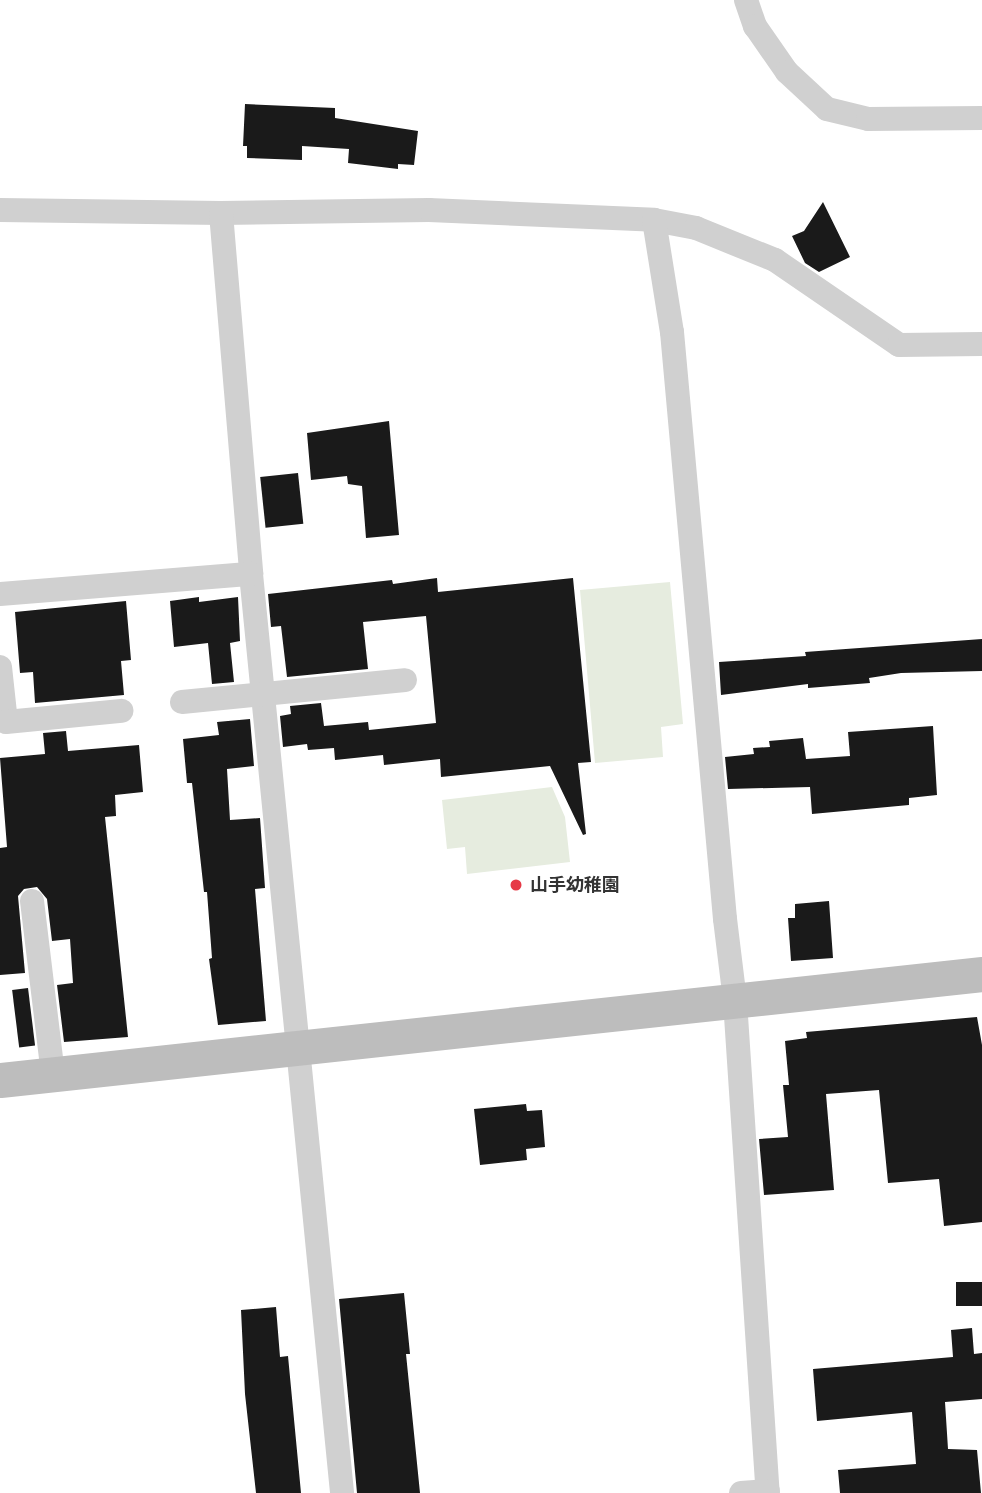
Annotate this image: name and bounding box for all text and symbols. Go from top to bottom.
place label: 山手幼稚園 [530,874,620,896]
marker: 山手幼稚園 [508,877,524,893]

